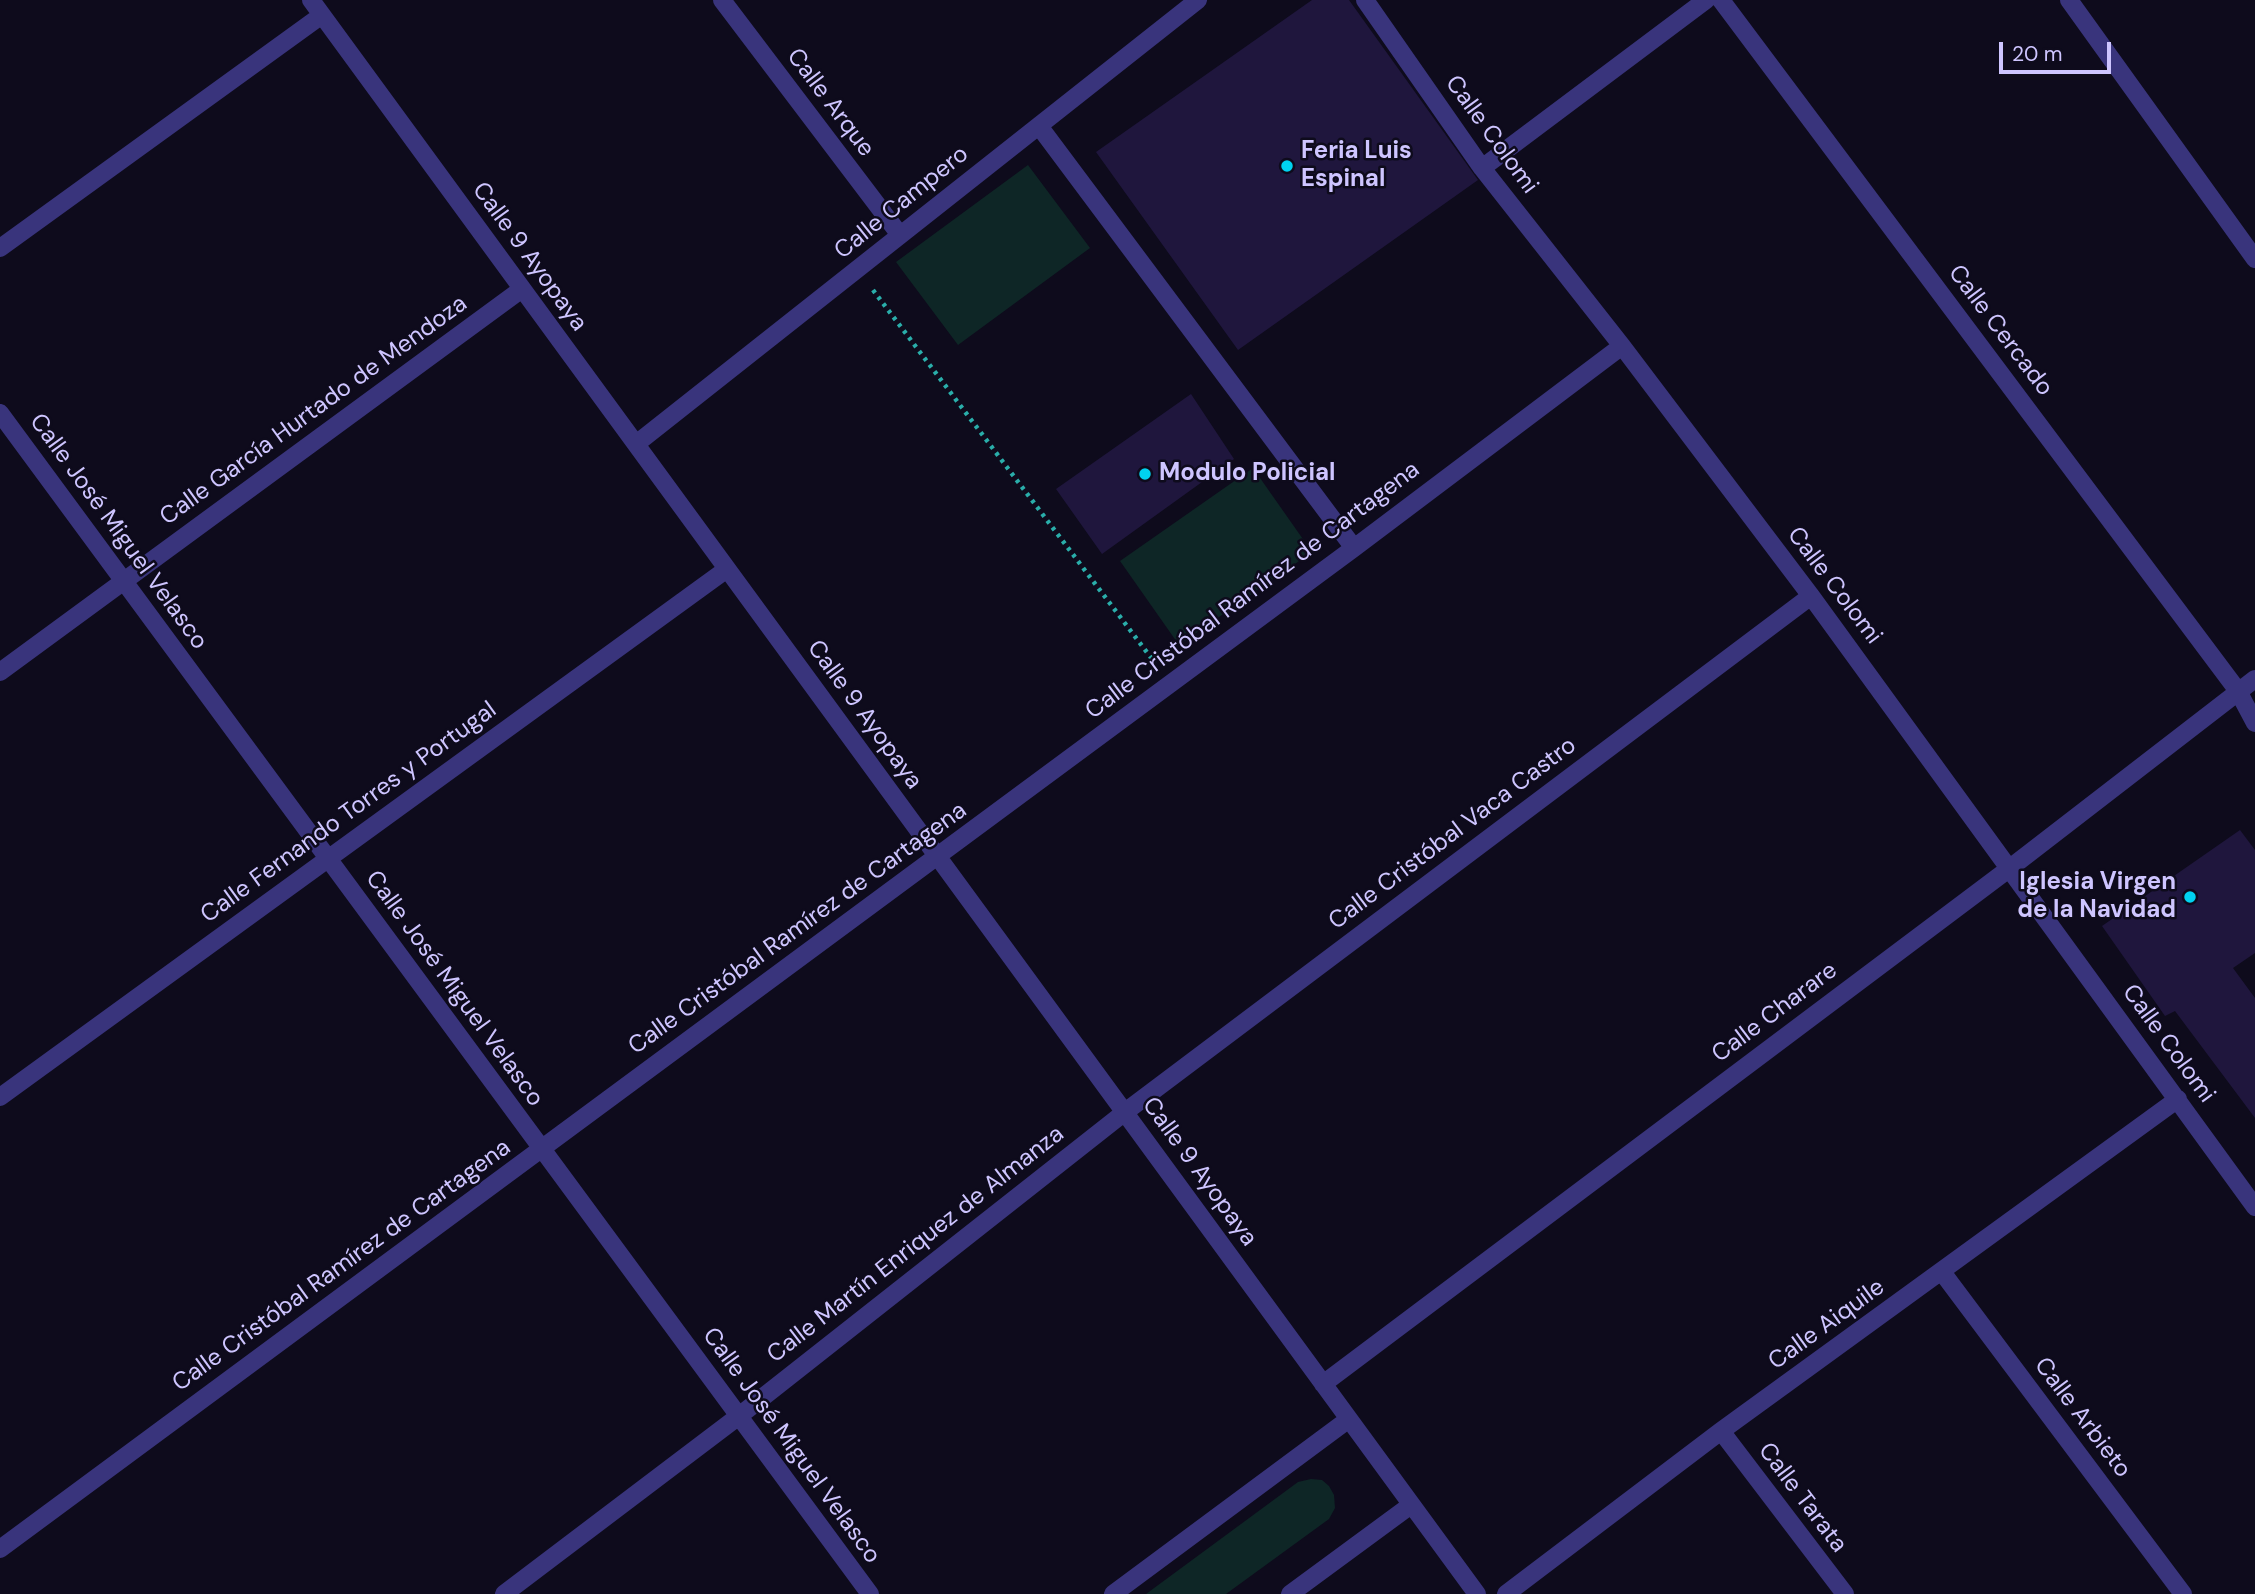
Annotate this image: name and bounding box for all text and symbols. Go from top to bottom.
scale bar [2003,28,2115,72]
text: 20 m [2012,40,2063,68]
street label: Calle Arque [780,43,880,163]
street label: Calle Colomi [1438,70,1544,200]
place label: Feria Luis Espinal [1301,138,1412,194]
street label: Calle Campero [829,140,975,266]
marker: Feria Luis Espinal [1279,158,1295,174]
street label: Calle 9 Ayopaya [465,177,593,337]
street label: Calle Cercado [1941,260,2059,402]
street label: Calle García Hurtado de Mendoza [155,290,473,532]
street label: Calle José Miguel Velasco [23,409,213,655]
street label: Calle Cristóbal Ramírez de Cartagena [1080,456,1426,726]
place label: Modulo Policial [1159,460,1335,488]
marker: Modulo Policial [1137,466,1153,482]
street label: Calle Colomi [1781,522,1887,650]
street label: Calle 9 Ayopaya [800,635,928,795]
street label: Calle Fernando Torres y Portugal [196,696,502,930]
street label: Calle Cristóbal Vaca Castro [1324,732,1582,936]
street label: Calle Cristóbal Ramírez de Cartagena [623,797,973,1061]
street label: Calle José Miguel Velasco [359,866,549,1112]
place label: Iglesia Virgen de la Navidad [2017,869,2176,925]
marker: Iglesia Virgen de la Navidad [2182,889,2198,905]
street label: Calle Charare [1707,957,1843,1069]
street label: Calle Colomi [2115,979,2221,1109]
street label: Calle 9 Ayopaya [1135,1092,1263,1252]
street label: Calle Martín Enriquez de Almanza [762,1120,1070,1370]
street label: Calle Cristóbal Ramírez de Cartagena [167,1134,517,1398]
street label: Calle Aiquile [1763,1273,1891,1377]
street label: Calle José Miguel Velasco [696,1323,886,1569]
street label: Calle Arbieto [2027,1352,2137,1484]
street label: Calle Tarata [1751,1438,1853,1558]

